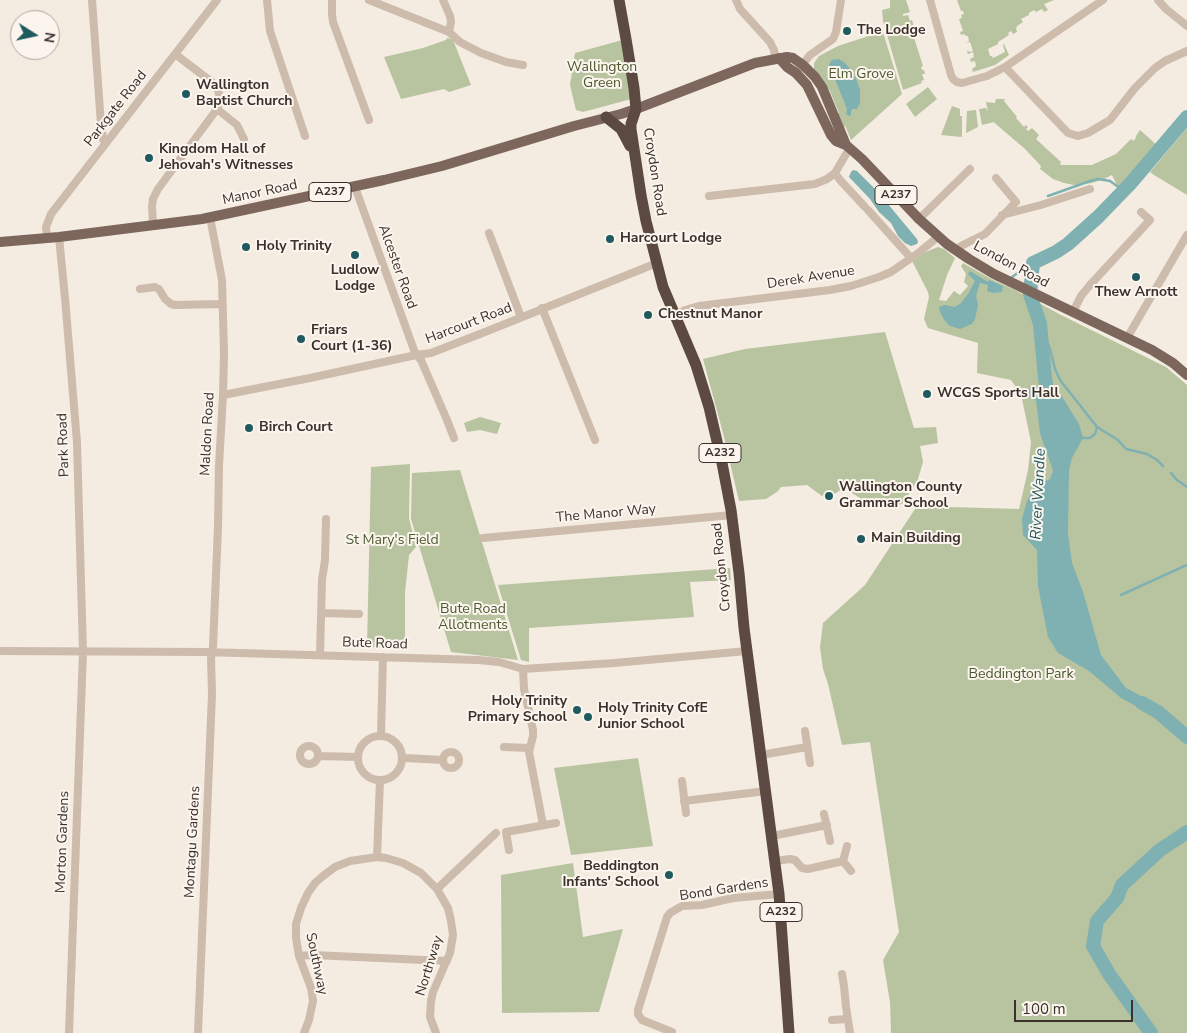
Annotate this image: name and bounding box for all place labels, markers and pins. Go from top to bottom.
place label: The Lodge [857,23,926,39]
marker: The Lodge [841,25,853,37]
place label: Wallington Baptist Church [196,78,292,110]
marker: Wallington Baptist Church [180,88,192,100]
place label: Kingdom Hall of Jehovah's Witnesses [159,142,293,174]
marker: Kingdom Hall of Jehovah's Witnesses [143,152,155,164]
place label: Harcourt Lodge [620,231,722,247]
marker: Harcourt Lodge [604,233,616,245]
place label: Holy Trinity [256,239,332,255]
marker: Holy Trinity [240,241,252,253]
marker: Ludlow Lodge [349,249,361,261]
place label: Ludlow Lodge [331,263,379,296]
marker: Thew Arnott [1130,271,1142,283]
place label: Thew Arnott [1095,285,1177,301]
place label: Chestnut Manor [658,307,762,323]
marker: Chestnut Manor [642,309,654,321]
place label: Friars Court (1-36) [311,323,393,356]
marker: Friars Court (1-36) [295,333,307,345]
place label: WCGS Sports Hall [937,386,1059,402]
marker: WCGS Sports Hall [921,388,933,400]
place label: Birch Court [259,420,333,436]
marker: Birch Court [243,422,255,434]
place label: Wallington County Grammar School [839,480,962,512]
marker: Wallington County Grammar School [823,490,835,502]
place label: Main Building [871,531,961,547]
marker: Main Building [855,533,867,545]
place label: Holy Trinity Primary School [468,694,567,726]
place label: Holy Trinity CofE Junior School [598,701,708,734]
marker: Holy Trinity Primary School [571,704,583,716]
marker: Holy Trinity CofE Junior School [582,711,594,723]
place label: Beddington Infants' School [562,859,659,892]
marker: Beddington Infants' School [663,869,675,881]

